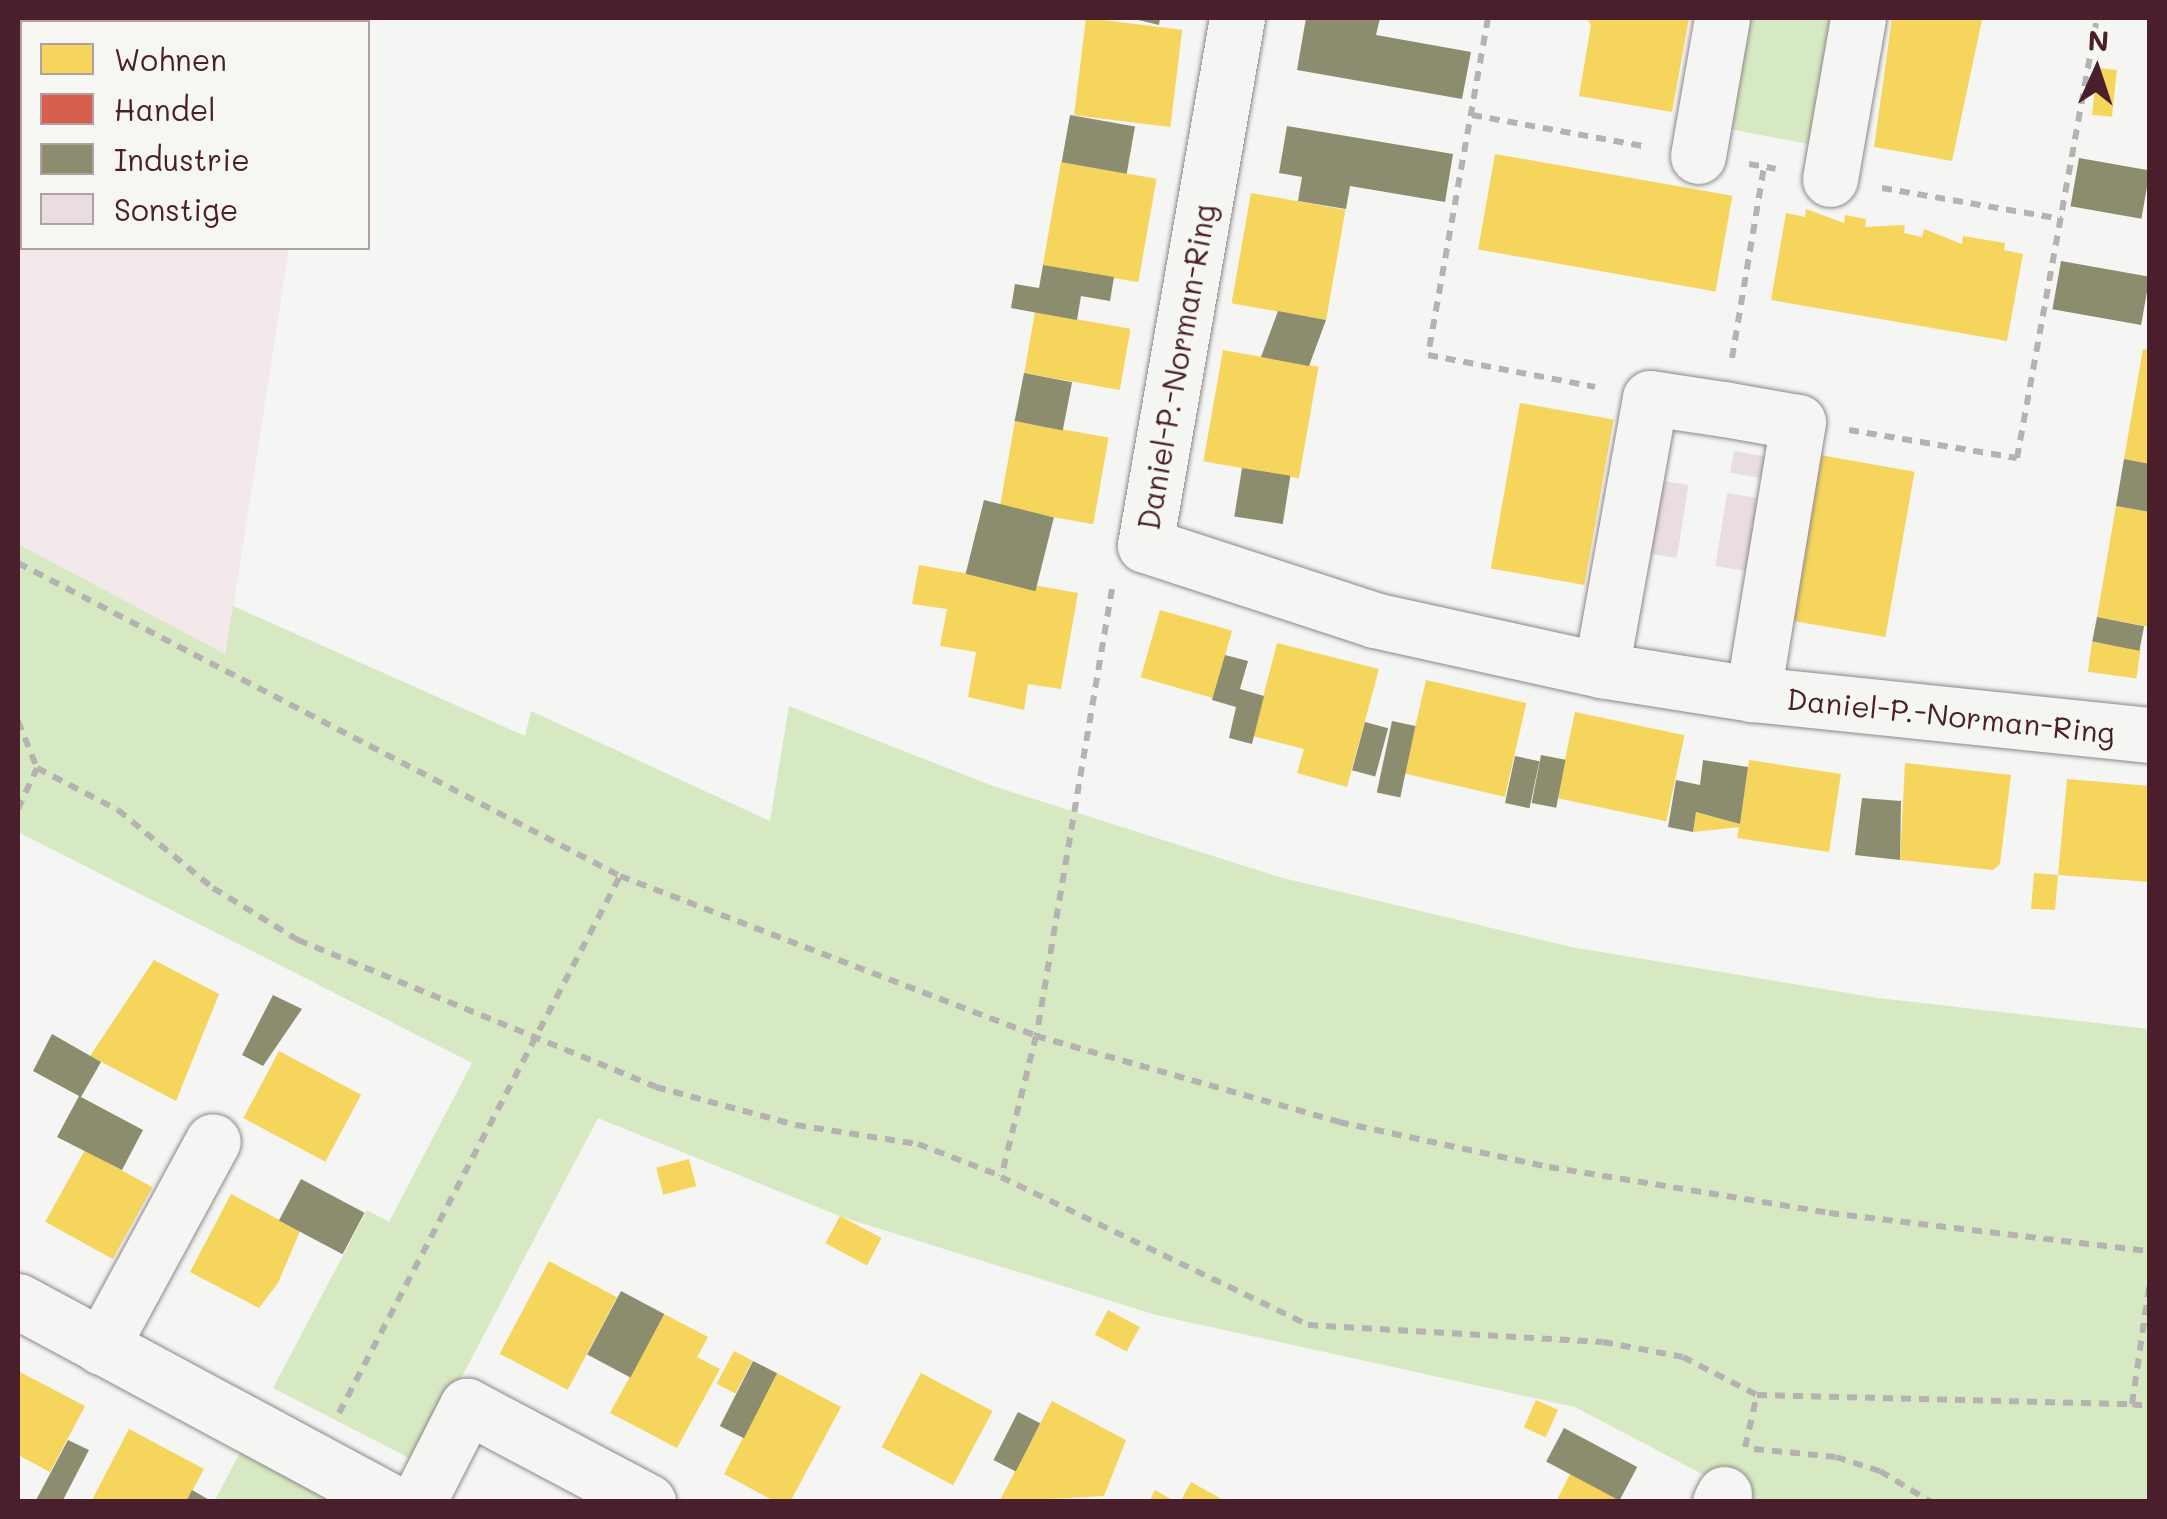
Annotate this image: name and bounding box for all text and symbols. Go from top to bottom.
legend [20,20,370,250]
north arrow [2047,20,2147,120]
text: N [2087,22,2110,59]
text: Wohnen [114,39,227,79]
text: Handel [114,89,216,129]
text: Industrie [114,139,250,179]
text: Sonstige [114,189,238,229]
street label: Daniel-P.-Norman-Ring [1130,201,1222,533]
street label: Daniel-P.-Norman-Ring [1785,680,2117,750]

